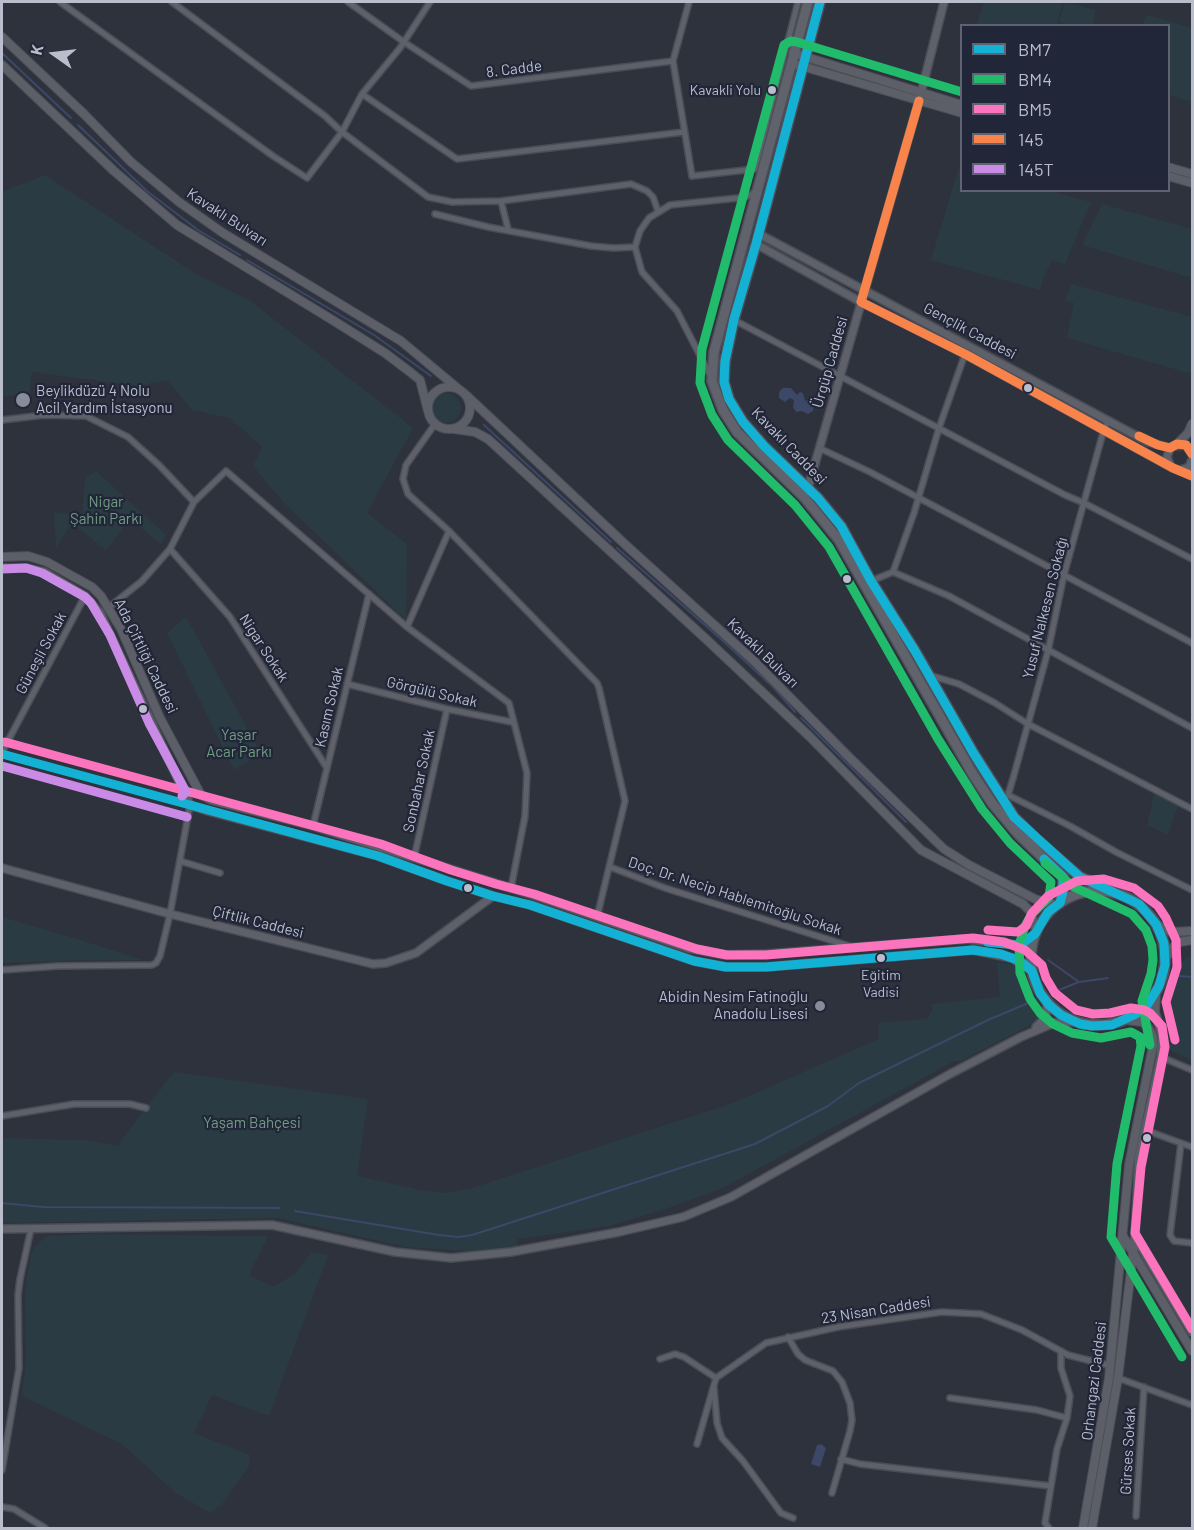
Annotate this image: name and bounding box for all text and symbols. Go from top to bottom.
north arrow [24,24,84,84]
legend [960,24,1170,192]
text: BM7 [1018,38,1051,60]
text: K [26,42,46,57]
street label: 8. Cadde [485,57,543,81]
text: BM4 [1018,68,1052,90]
place label: Kavakli Yolu [690,82,761,98]
marker: Kavakli Yolu [766,84,778,96]
text: BM5 [1018,98,1051,120]
text: 145 [1018,128,1043,150]
text: 145T [1018,158,1054,180]
street label: Kavaklı Bulvarı [183,184,271,250]
street label: Gençlik Caddesi [920,299,1020,363]
street label: Ürgüp Caddesi [808,314,852,410]
place label: Beylikdüzü 4 Nolu Acil Yardım İstasyonu [36,382,173,417]
unlabelled marker [1022,382,1034,394]
marker: Beylikdüzü 4 Nolu Acil Yardım İstasyonu [14,391,32,409]
street label: Kavaklı Caddesi [748,404,830,488]
park label: Nigar Şahin Parkı [70,493,142,528]
street label: Yusuf Nalkesen Sokağı [1019,535,1071,681]
unlabelled marker [841,573,853,585]
street label: Ada Çiftliği Caddesi [110,596,182,716]
street label: Güneşli Sokak [12,609,70,697]
street label: Nigar Sokak [235,611,293,685]
street label: Kavaklı Bulvarı [723,614,803,692]
street label: Kasım Sokak [311,665,347,749]
street label: Görgülü Sokak [385,673,479,711]
unlabelled marker [137,703,149,715]
park label: Yaşar Acar Parkı [206,726,272,761]
street label: Sonbahar Sokak [399,728,439,834]
street label: Doç. Dr. Necip Hablemitoğlu Sokak [626,853,844,939]
unlabelled marker [462,882,474,894]
street label: Çiftlik Caddesi [210,902,306,942]
marker: Eğitim Vadisi [875,952,887,964]
place label: Eğitim Vadisi [861,967,901,1000]
place label: Abidin Nesim Fatinoğlu Anadolu Lisesi [659,988,808,1023]
marker: Abidin Nesim Fatinoğlu Anadolu Lisesi [813,999,827,1013]
park label: Yaşam Bahçesi [203,1114,301,1132]
unlabelled marker [1141,1132,1153,1144]
street label: 23 Nisan Caddesi [820,1292,932,1328]
street label: Orhangazi Caddesi [1078,1320,1110,1442]
street label: Gürses Sokak [1117,1407,1139,1495]

